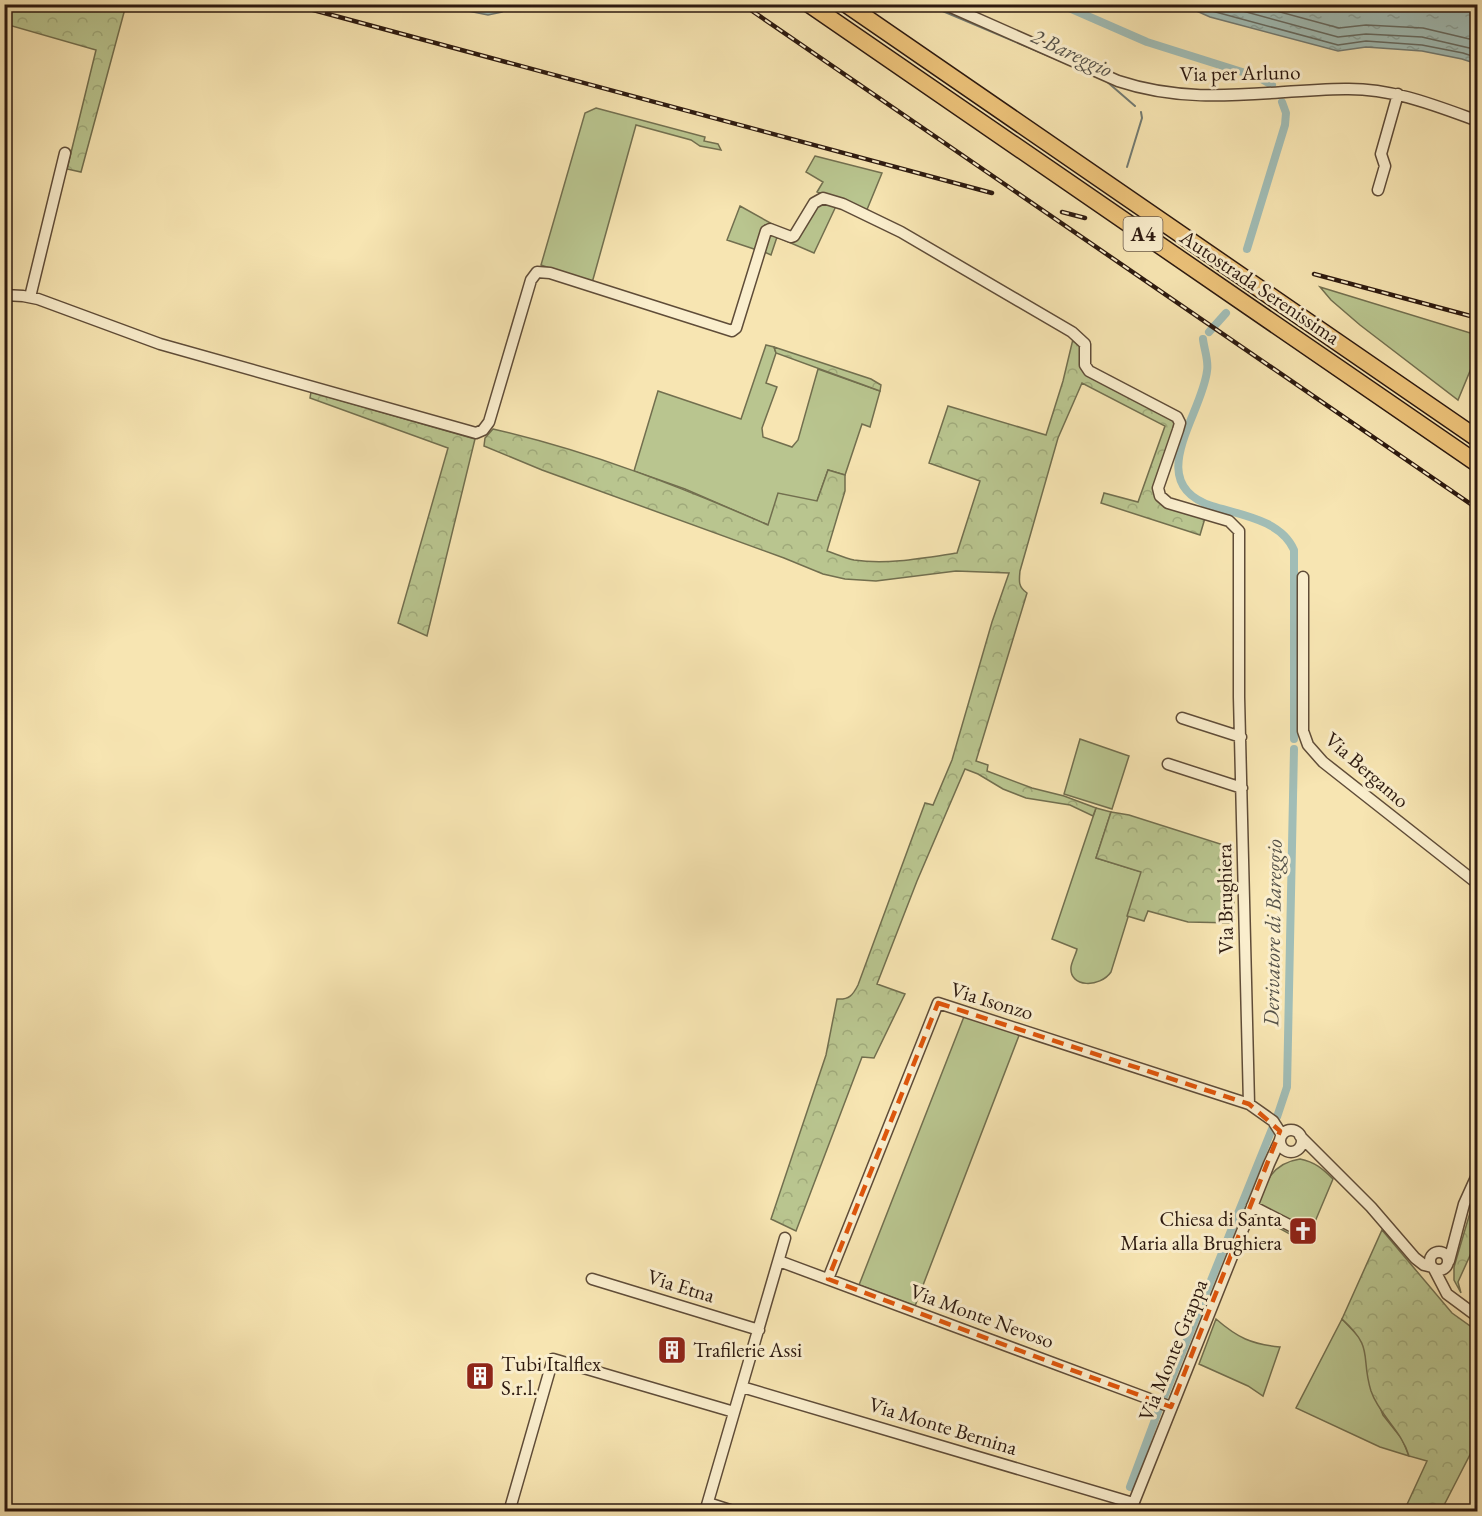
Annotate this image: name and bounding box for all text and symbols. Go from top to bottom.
water label: 2 Bareggio [1027,21,1117,84]
street label: Via per Arluno [1179,58,1301,87]
road number: A4 [1124,217,1162,251]
street label: Autostrada Serenissima [1174,222,1346,351]
street label: Via Bergamo [1320,726,1415,814]
water label: Derivatore di Bareggio [1256,839,1289,1028]
street label: Via Brughiera [1210,843,1239,954]
street label: Via Isonzo [947,975,1037,1026]
place label: Chiesa di Santa Maria alla Brughiera [1120,1205,1283,1256]
church icon: Chiesa di Santa Maria alla Brughiera [1287,1215,1319,1247]
street label: Via Etna [644,1263,719,1309]
street label: Via Monte Grappa [1132,1274,1214,1425]
street label: Via Monte Nevoso [906,1277,1058,1354]
building icon: Trafilerie Assi [656,1334,688,1366]
place label: Trafilerie Assi [693,1336,802,1363]
place label: Tubi Italflex S.r.l. [501,1350,601,1401]
building icon: Tubi Italflex S.r.l. [464,1360,496,1392]
street label: Via Monte Bernina [866,1390,1021,1461]

